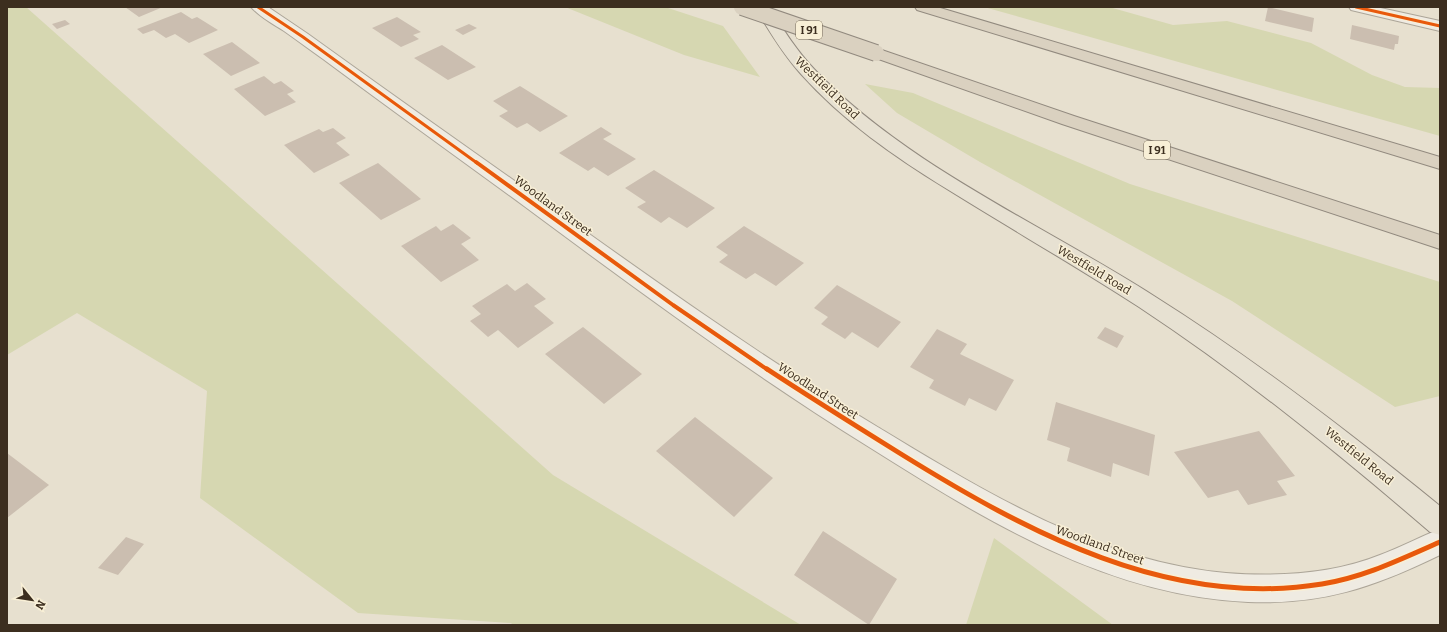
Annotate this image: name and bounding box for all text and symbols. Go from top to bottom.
road number: I 91 [796,21,822,39]
street label: Westfield Road [792,54,862,122]
road number: I 91 [1144,141,1170,159]
street label: Woodland Street [511,173,595,239]
street label: Westfield Road [1055,242,1133,298]
street label: Woodland Street [775,360,861,423]
street label: Westfield Road [1322,424,1396,488]
street label: Woodland Street [1054,522,1147,568]
north arrow [12,580,52,620]
text: N [32,598,48,612]

